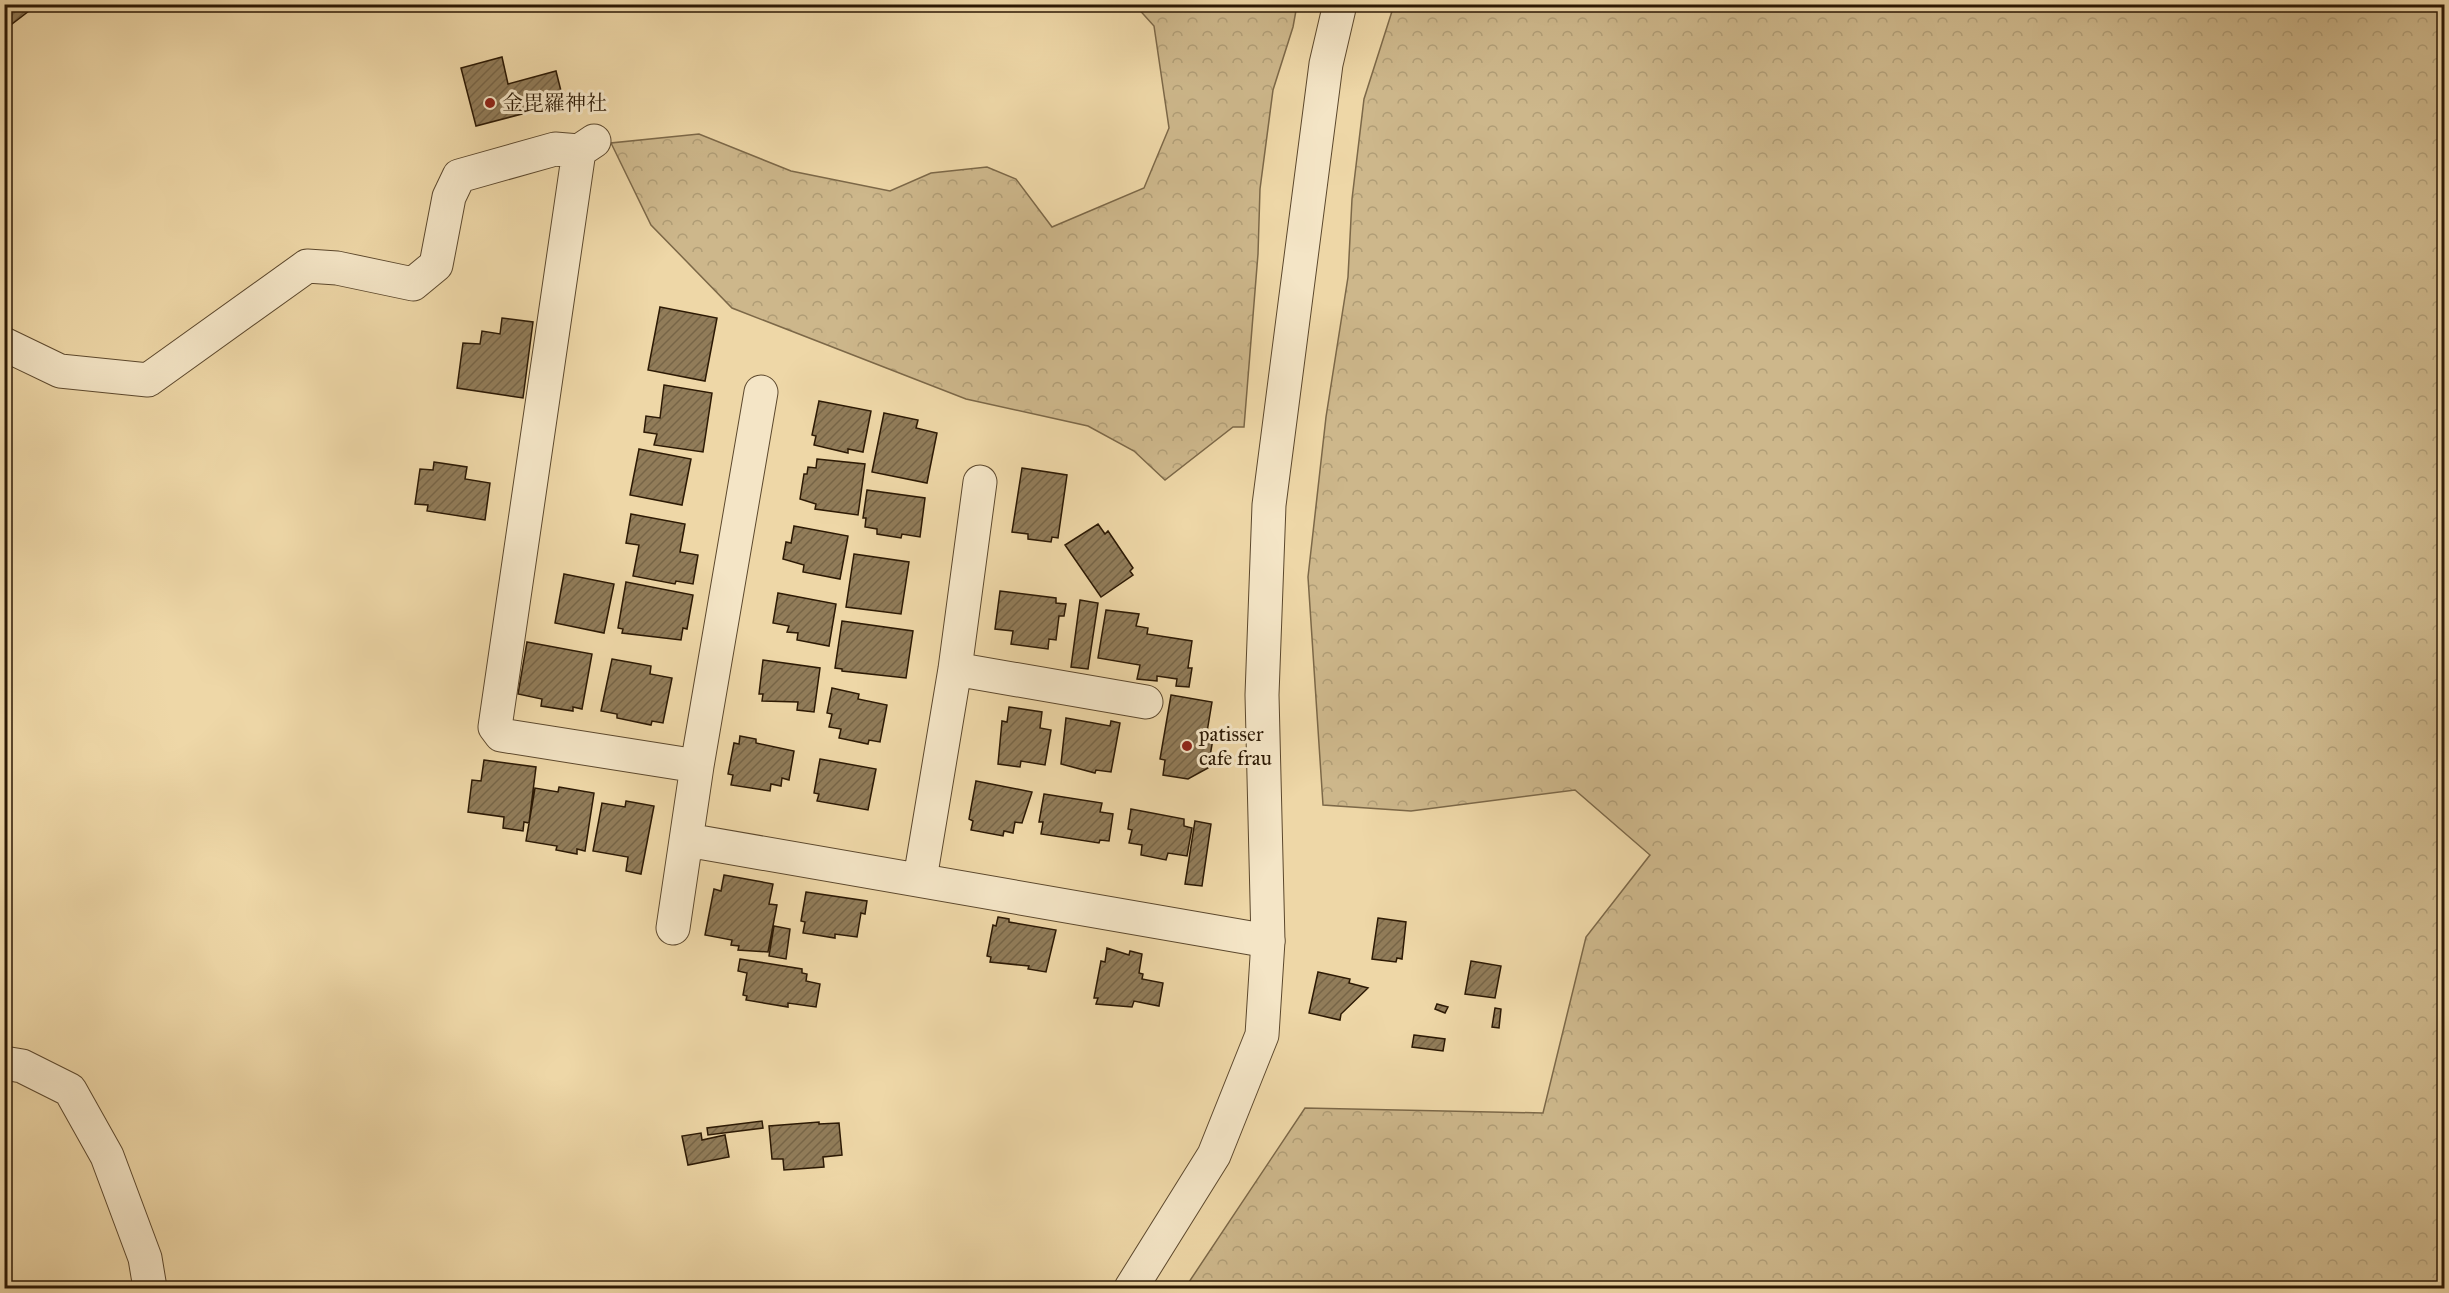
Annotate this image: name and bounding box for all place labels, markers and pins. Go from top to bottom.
place label: 金毘羅神社 [502,90,607,116]
marker: 金毘羅神社 [483,96,497,110]
place label: patisser cafe frau [1198,721,1272,771]
marker: patisser cafe frau [1180,739,1194,753]

